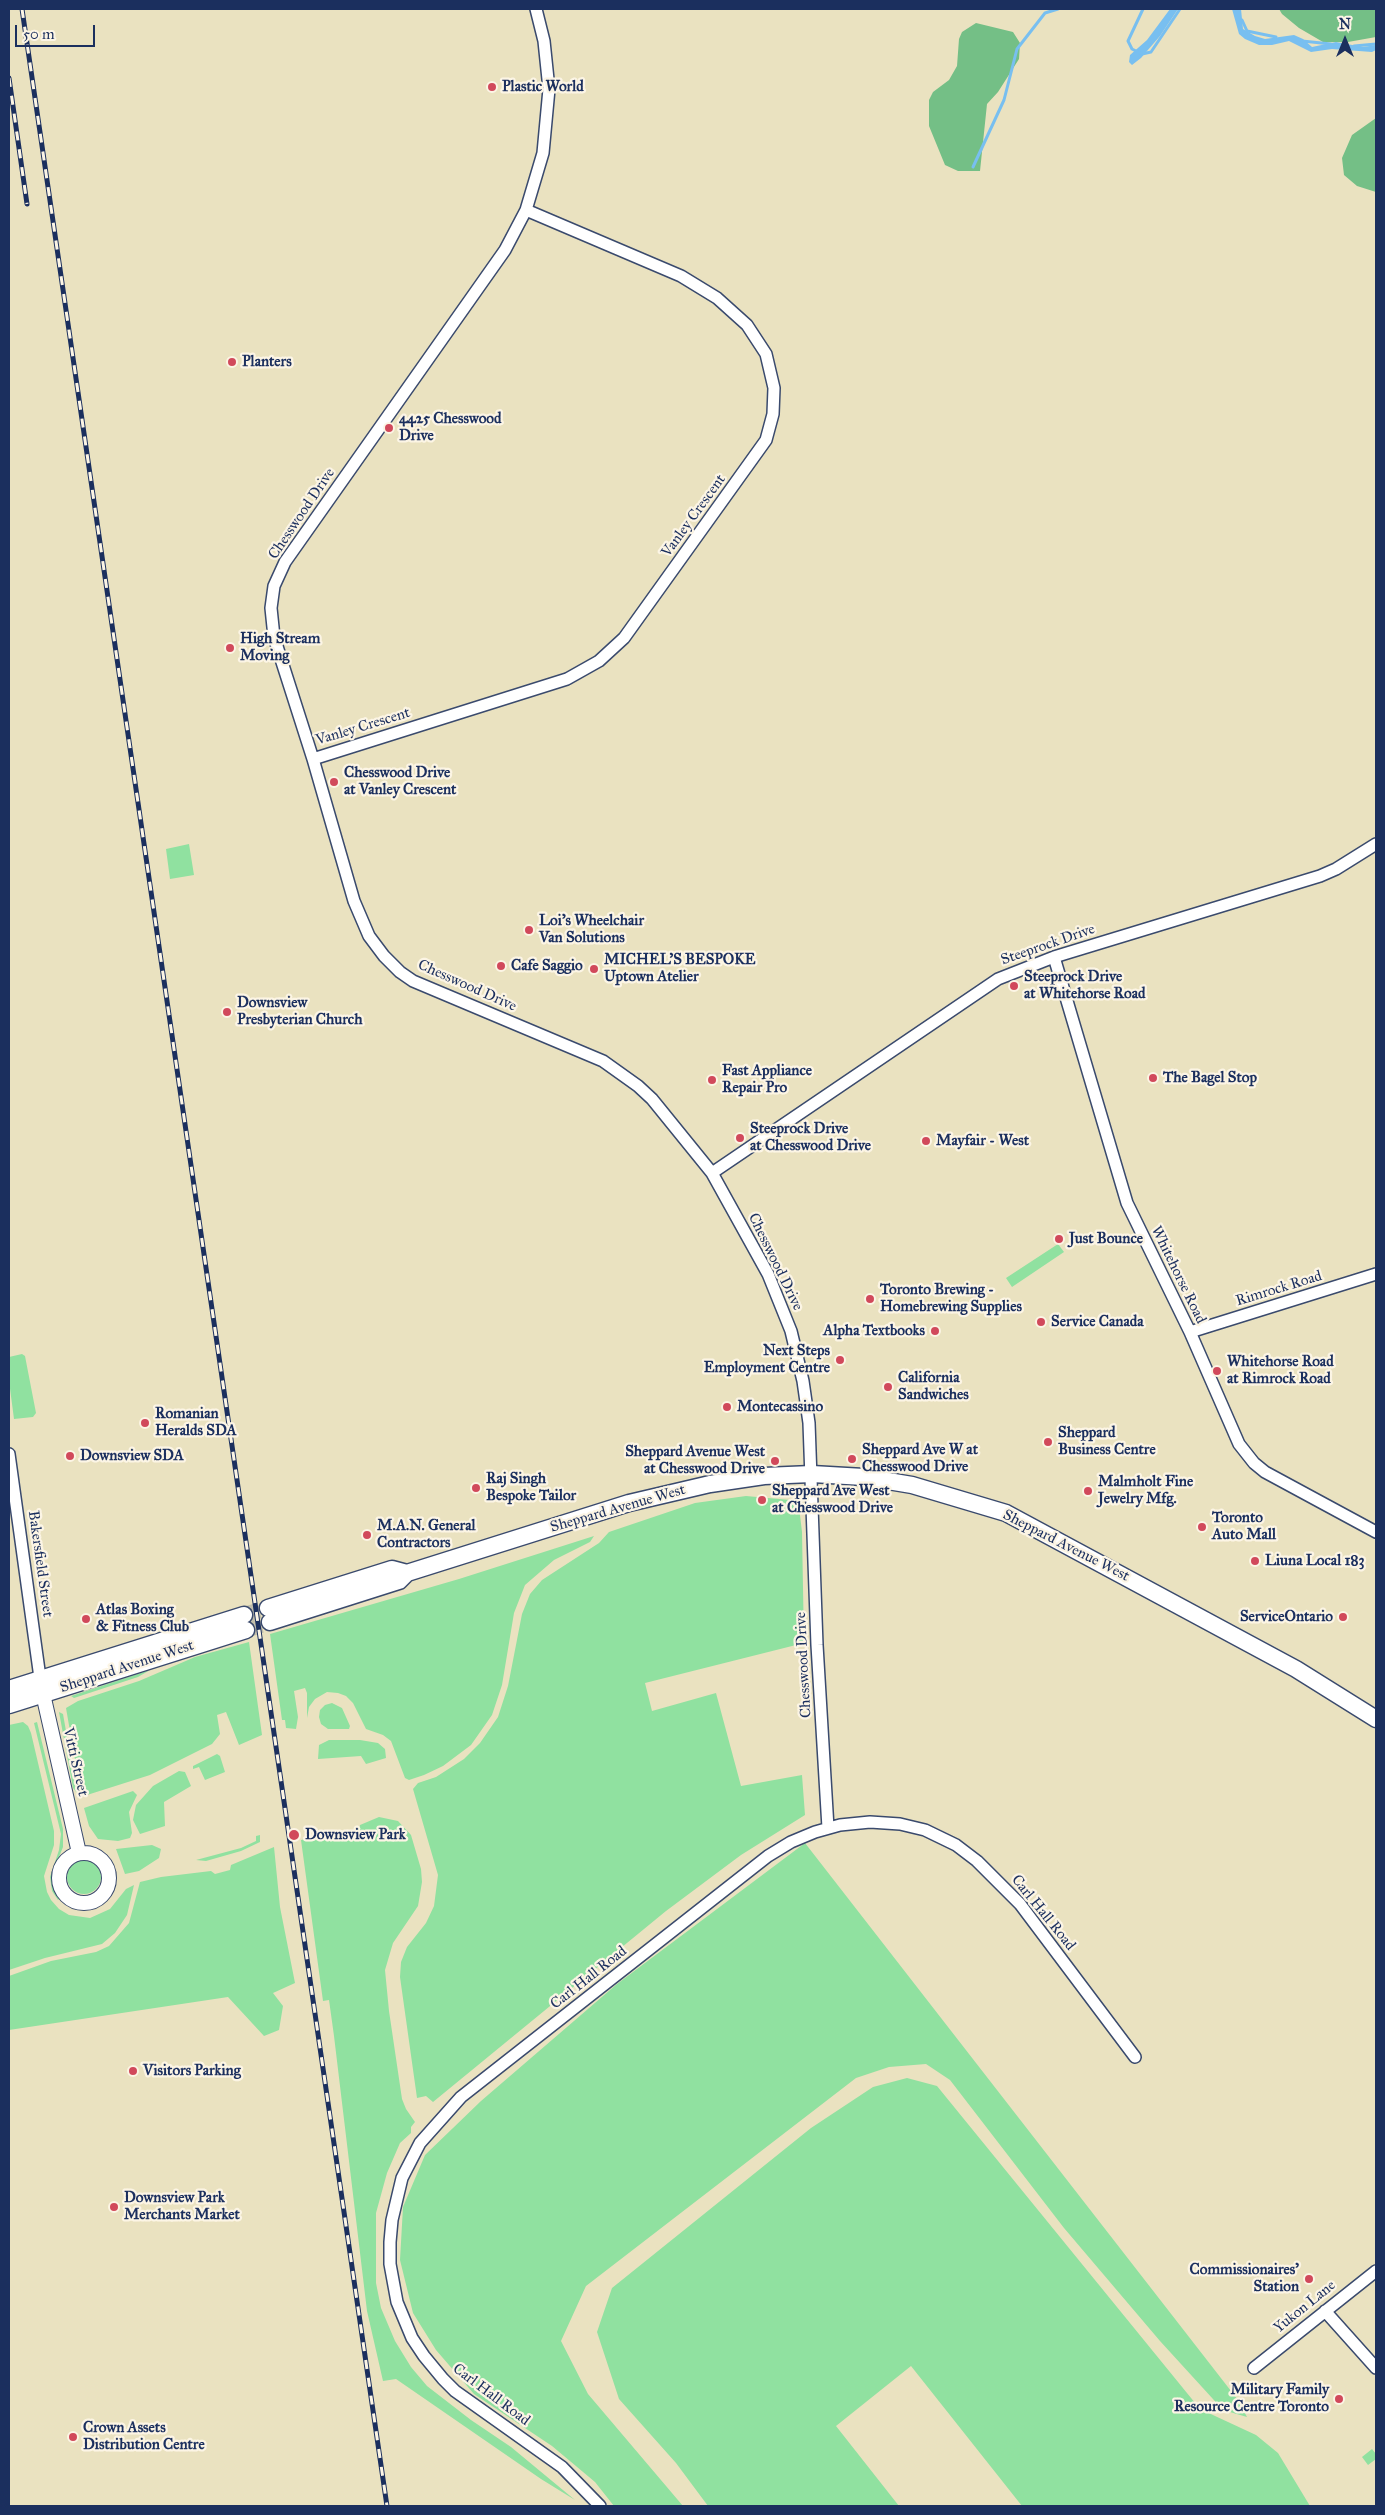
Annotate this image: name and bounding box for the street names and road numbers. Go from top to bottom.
street label: Chesswood Drive [265,465,339,563]
street label: Vanley Crescent [658,471,730,561]
street label: Vanley Crescent [314,704,412,750]
street label: Steeprock Drive [999,920,1097,970]
street label: Chesswood Drive [415,956,519,1016]
street label: Chesswood Drive [744,1210,806,1314]
street label: Whitehorse Road [1147,1223,1209,1327]
street label: Rimrock Road [1234,1267,1324,1311]
street label: Sheppard Avenue West [548,1481,688,1537]
street label: Sheppard Avenue West [1000,1506,1132,1586]
street label: Bakersfield Street [24,1510,56,1618]
street label: Chesswood Drive [792,1611,816,1719]
street label: Sheppard Avenue West [58,1637,196,1697]
street label: Vitti Street [58,1726,92,1798]
street label: Carl Hall Road [1007,1872,1079,1954]
street label: Carl Hall Road [547,1943,631,2013]
street label: Yukon Lane [1271,2277,1339,2337]
street label: Carl Hall Road [449,2360,533,2430]

